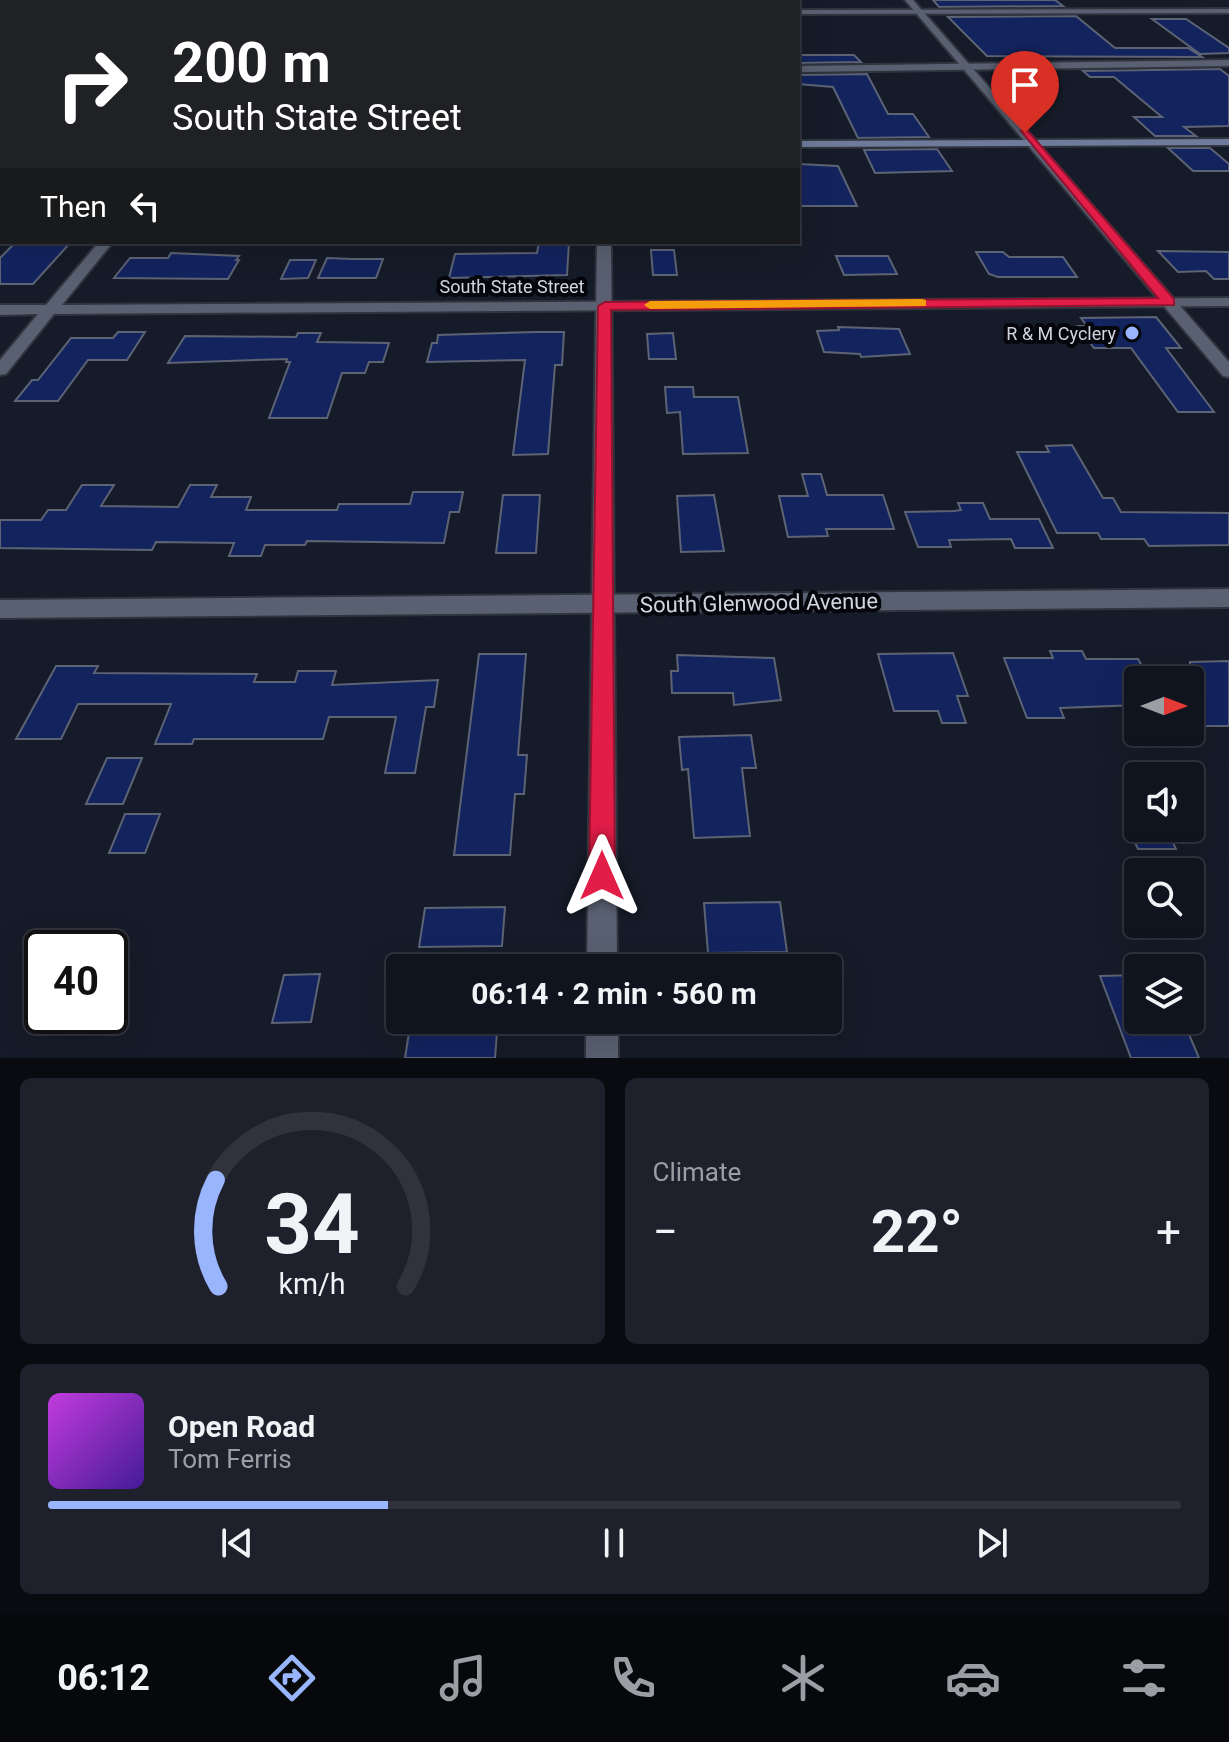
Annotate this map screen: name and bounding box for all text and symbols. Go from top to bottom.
text: 200 m [172,30,331,96]
icon: right [40,32,144,136]
pin [991,51,1059,133]
icon: arrive [1003,63,1047,107]
text: South State Street [172,97,462,139]
icon: left [123,184,167,228]
text: Then [40,189,107,224]
street label: South State Street [440,276,585,297]
place label: R & M Cyclery [1006,323,1116,344]
marker: R & M Cyclery [1123,324,1141,342]
street label: South Glenwood Avenue [640,588,878,618]
north arrow [1124,666,1204,746]
map controls [1124,666,1204,1034]
button: sound [1124,762,1204,842]
position arrow [560,834,644,918]
button: search [1124,858,1204,938]
speed limit sign: 40 [24,930,128,1034]
button: layers [1124,954,1204,1034]
text: 06:14 · 2 min · 560 m [471,976,757,1011]
text: Climate [653,1157,741,1187]
text: 34 [265,1176,360,1273]
text: 22° [871,1196,963,1267]
text: − [653,1206,678,1258]
text: + [1156,1206,1181,1258]
text: km/h [279,1267,346,1301]
text: Open Road [168,1409,315,1444]
text: Tom Ferris [168,1444,292,1474]
icon: previous [215,1521,259,1565]
icon: pause [592,1521,636,1565]
icon: next [970,1521,1014,1565]
icon: directions [264,1650,320,1706]
icon: music [435,1650,491,1706]
icon: phone [605,1650,661,1706]
icon: climate [775,1650,831,1706]
icon: car [945,1650,1001,1706]
icon: filters [1116,1650,1172,1706]
text: 06:12 [57,1657,150,1699]

